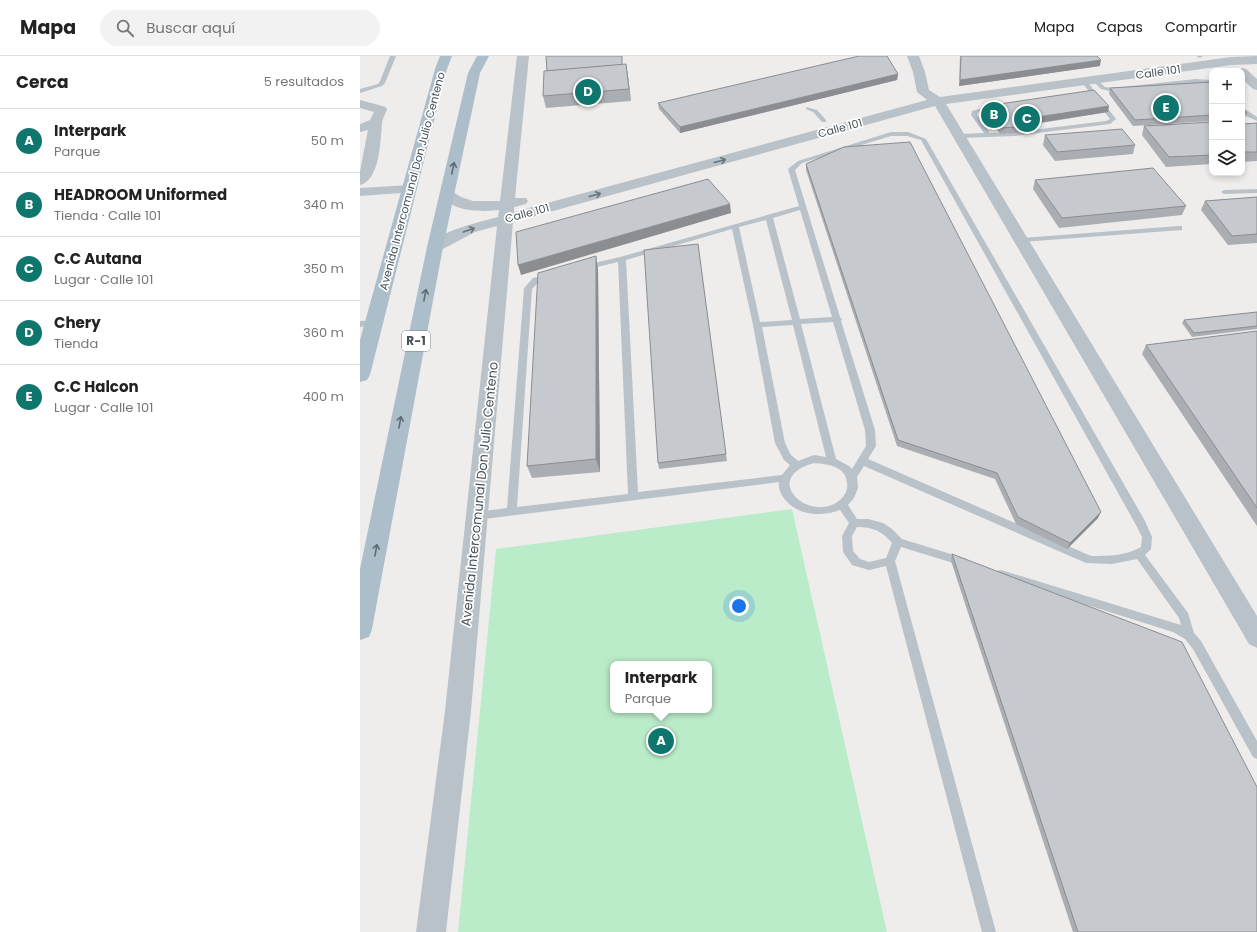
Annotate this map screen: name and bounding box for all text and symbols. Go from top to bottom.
search box [100,10,380,46]
text: Mapa [20,14,76,41]
icon: search [114,17,136,39]
text: Buscar aquí [146,17,235,38]
text: Mapa [1034,17,1074,37]
text: Capas [1096,17,1143,37]
text: Compartir [1165,17,1237,37]
street label: Calle 101 [1135,61,1181,83]
map controls [1209,68,1245,176]
button: + [1209,68,1245,104]
text: Cerca [16,70,69,94]
street label: Avenida Intercomunal Don Julio Centeno [375,70,449,292]
text: 5 resultados [264,72,344,91]
pin: D [575,77,601,107]
pin: E [1153,93,1179,123]
pin: B [981,100,1007,130]
pin: C [1014,104,1040,134]
button: − [1209,104,1245,140]
street label: Calle 101 [816,114,864,142]
text: Interpark [54,120,126,141]
text: A [24,131,34,150]
text: 50 m [311,131,344,150]
button: layers [1209,140,1245,176]
text: Parque [54,142,100,161]
one-way arrow [713,157,726,164]
one-way arrow [450,162,458,175]
text: HEADROOM Uniformed [54,184,227,205]
one-way arrow [588,191,601,198]
text: B [25,195,33,214]
text: 340 m [303,195,344,214]
street label: Calle 101 [503,199,551,227]
text: Tienda · Calle 101 [54,206,161,225]
one-way arrow [463,226,476,233]
text: C.C Autana [54,248,142,269]
text: C [24,259,34,278]
text: 350 m [303,259,344,278]
text: Lugar · Calle 101 [54,270,153,289]
one-way arrow [422,289,430,302]
text: Chery [54,312,101,333]
text: D [24,323,34,342]
text: 360 m [303,323,344,342]
road number: R-1 [402,331,430,351]
text: Tienda [54,334,98,353]
street label: Avenida Intercomunal Don Julio Centeno [456,361,503,627]
text: C.C Halcon [54,376,139,397]
text: E [25,387,33,406]
text: 400 m [303,387,344,406]
text: Lugar · Calle 101 [54,398,153,417]
one-way arrow [397,416,405,429]
one-way arrow [372,544,380,557]
your location [729,596,749,616]
popup [610,661,712,713]
text: Interpark [625,667,697,688]
text: Parque [625,689,671,708]
pin: A [648,726,674,756]

